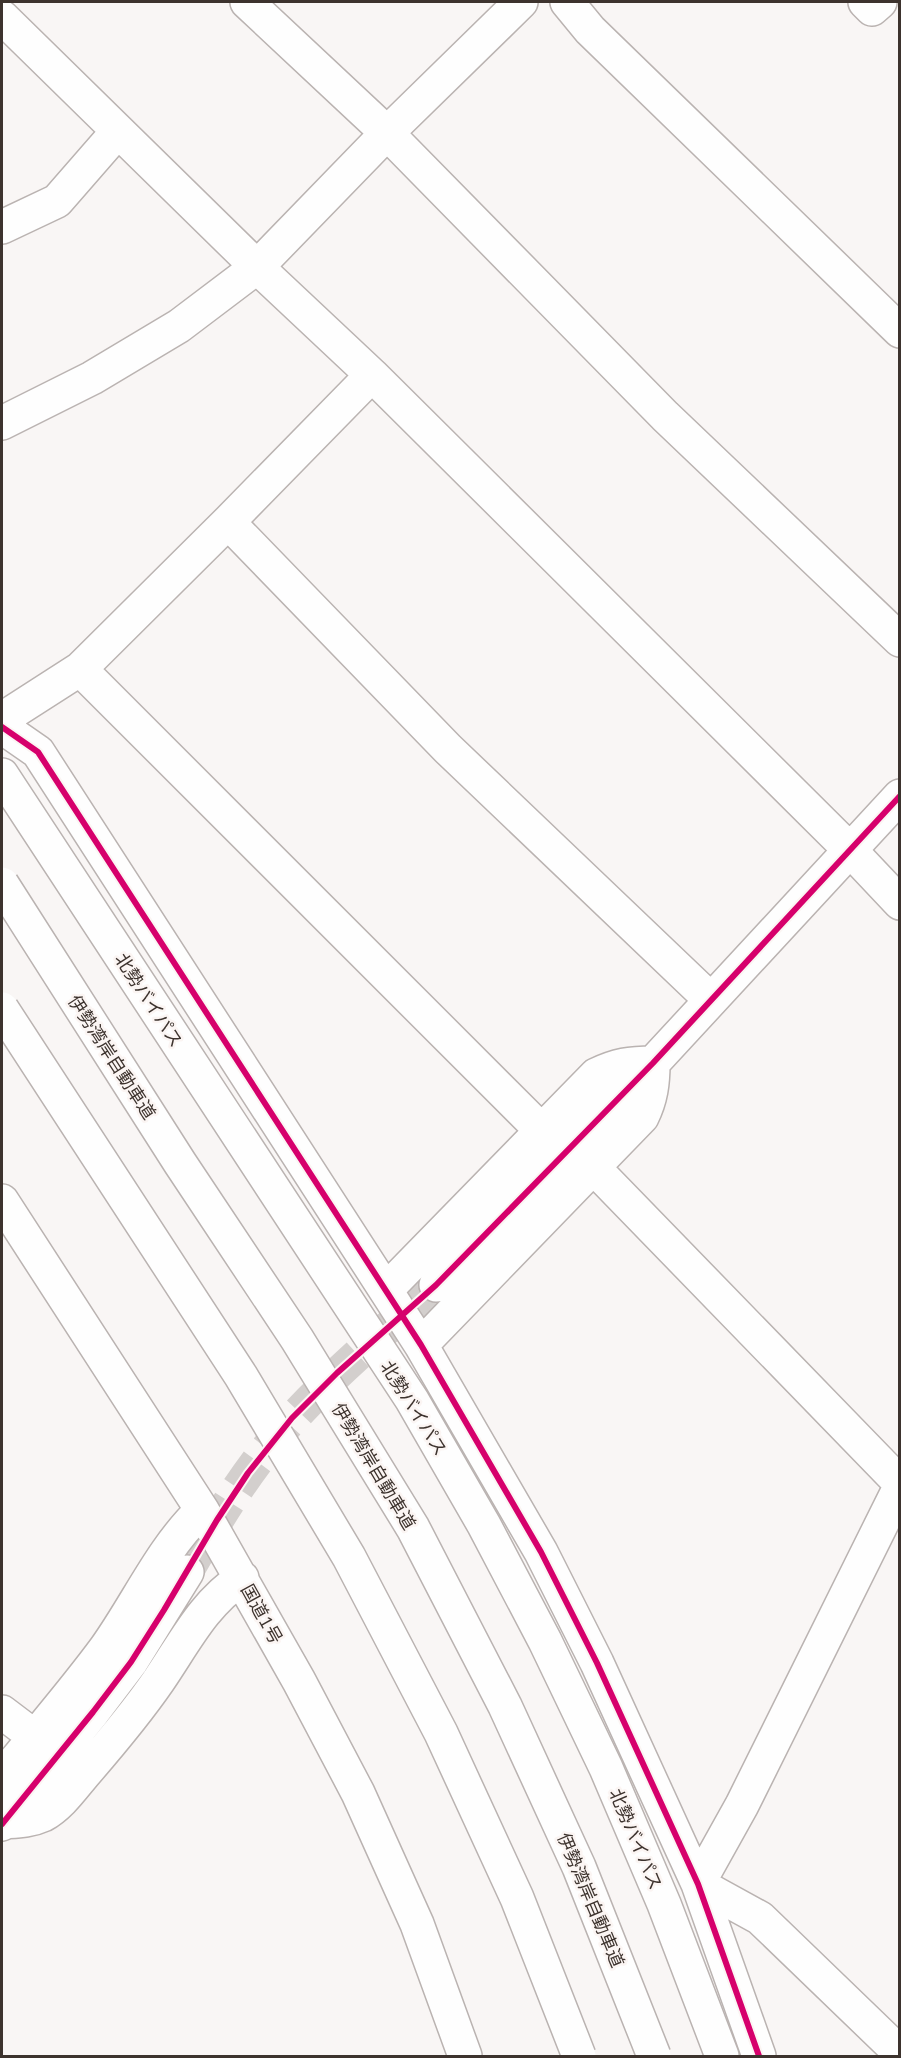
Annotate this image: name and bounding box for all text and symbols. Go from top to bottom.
street label: 北勢バイパス [110,949,188,1051]
street label: 伊勢湾岸自動車道 [63,990,161,1124]
street label: 北勢バイパス [376,1356,452,1460]
street label: 伊勢湾岸自動車道 [327,1398,421,1534]
street label: 国道1号 [236,1580,288,1648]
street label: 北勢バイパス [604,1785,668,1893]
street label: 伊勢湾岸自動車道 [552,1829,630,1971]

